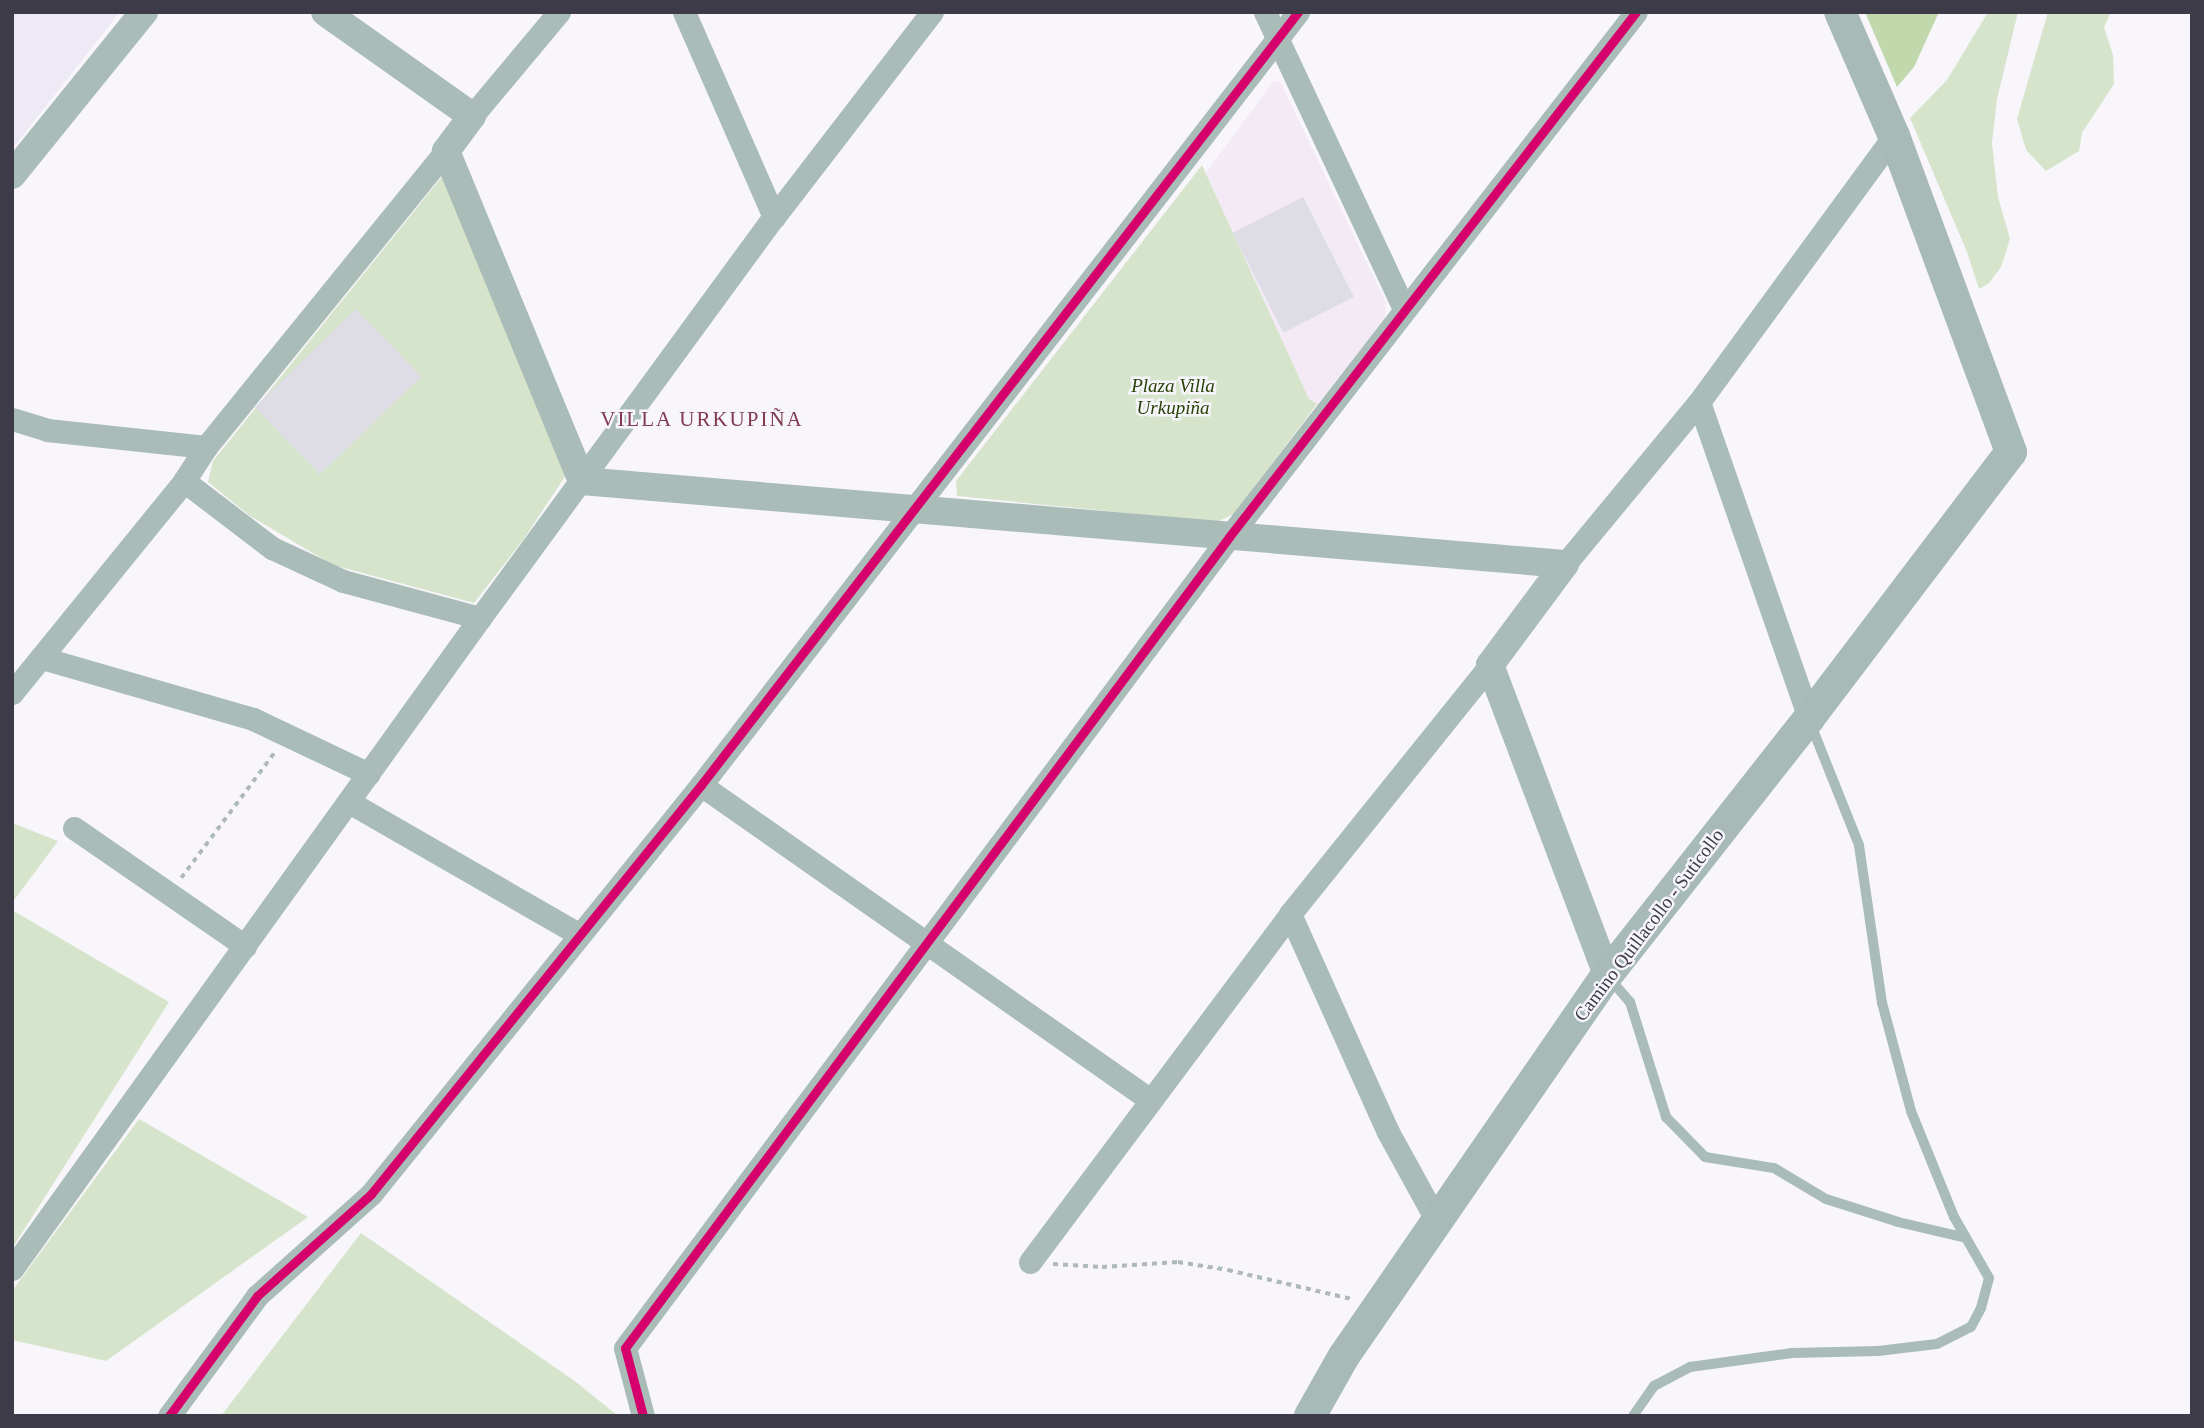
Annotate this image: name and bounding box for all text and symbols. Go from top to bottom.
park label: Plaza Villa Urkupiña [1131,375,1215,419]
district label: VILLA URKUPIÑA [601,406,803,432]
street label: Camino Quillacollo - Suticollo [1569,824,1729,1026]

